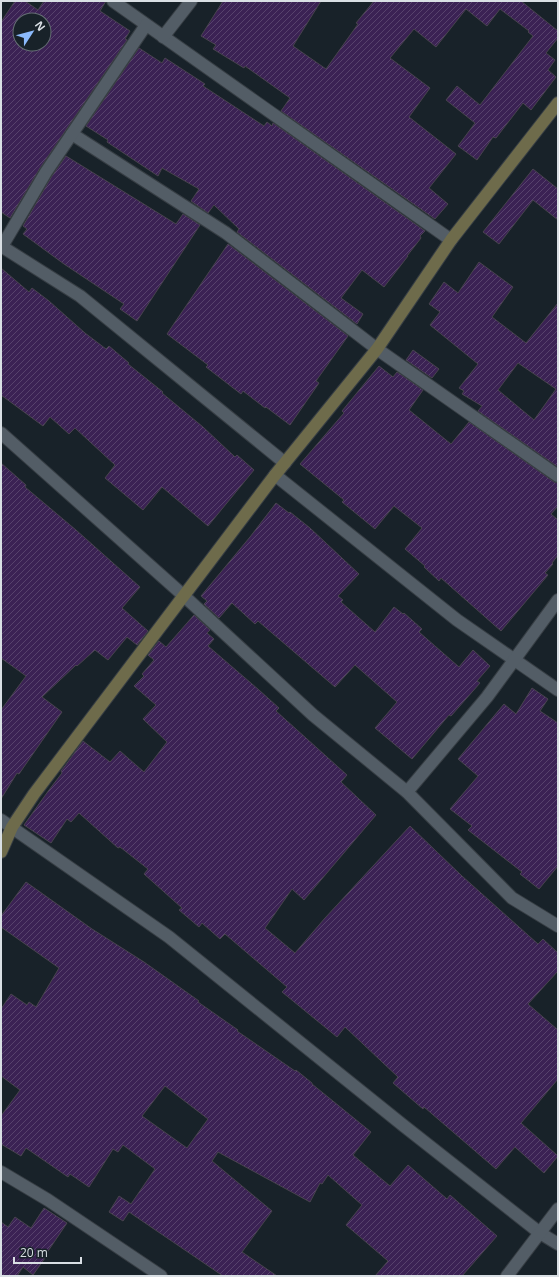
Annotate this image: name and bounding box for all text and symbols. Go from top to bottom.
north arrow [12,12,52,52]
text: N [32,18,49,34]
scale bar [14,1239,81,1265]
text: 20 m [20,1244,48,1261]

